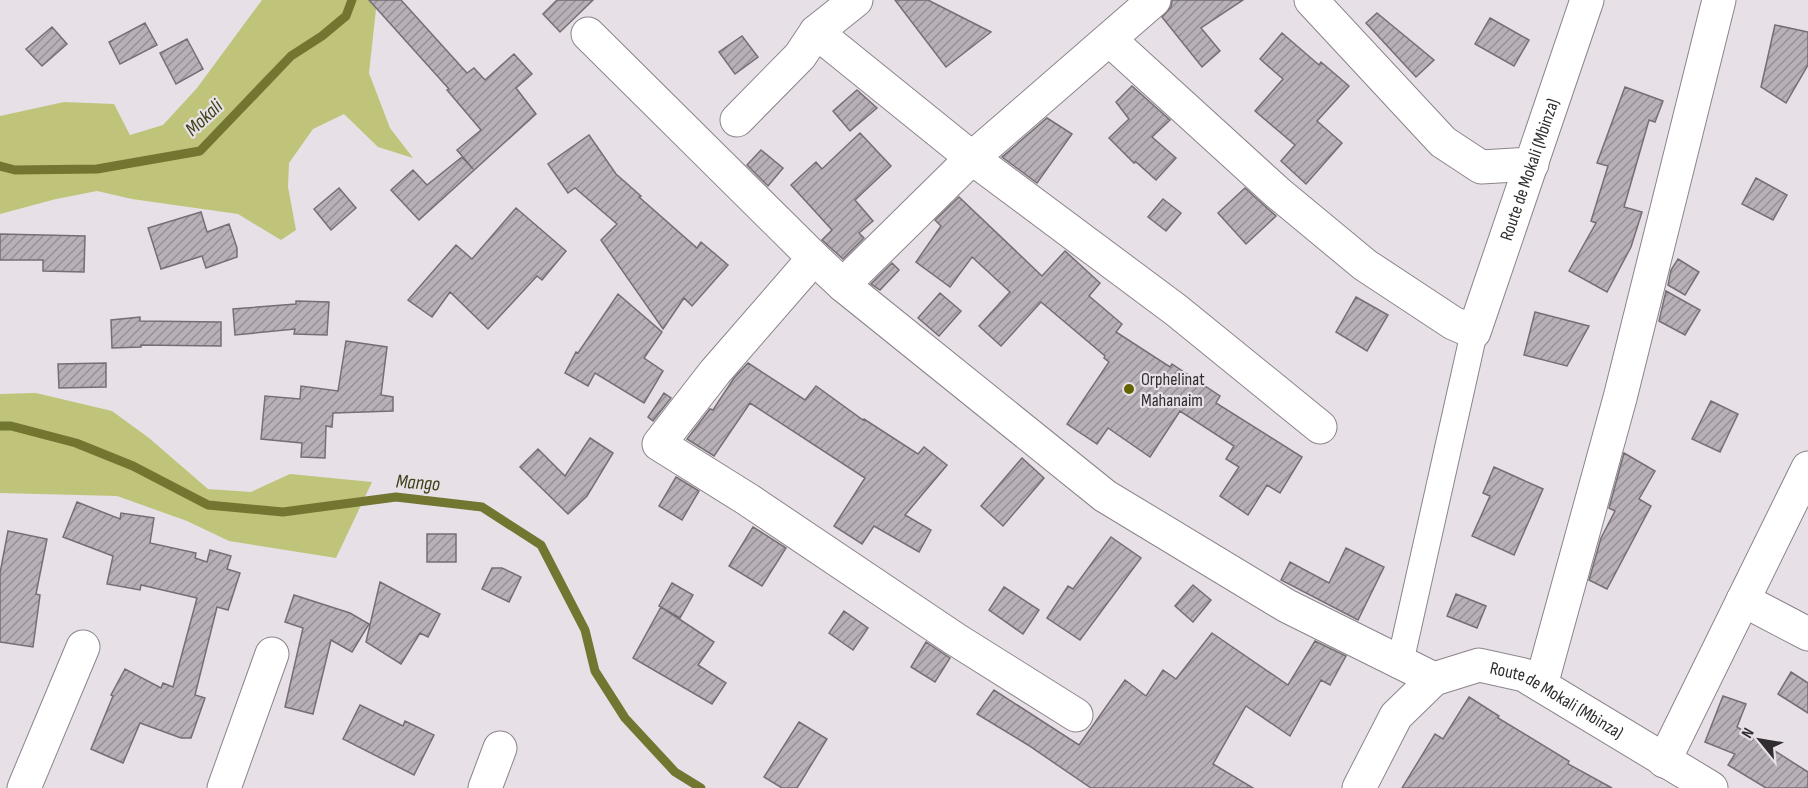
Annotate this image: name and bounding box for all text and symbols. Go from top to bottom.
water label: Mokali [180,94,229,141]
street label: Route de Mokali (Mbinza) [1495,96,1563,243]
place label: Orphelinat Mahanaim [1141,369,1205,411]
marker: Orphelinat Mahanaim [1122,382,1136,396]
water label: Mango [395,469,441,497]
street label: Route de Mokali (Mbinza) [1488,657,1627,743]
north arrow [1730,710,1790,770]
text: N [1738,725,1759,742]

